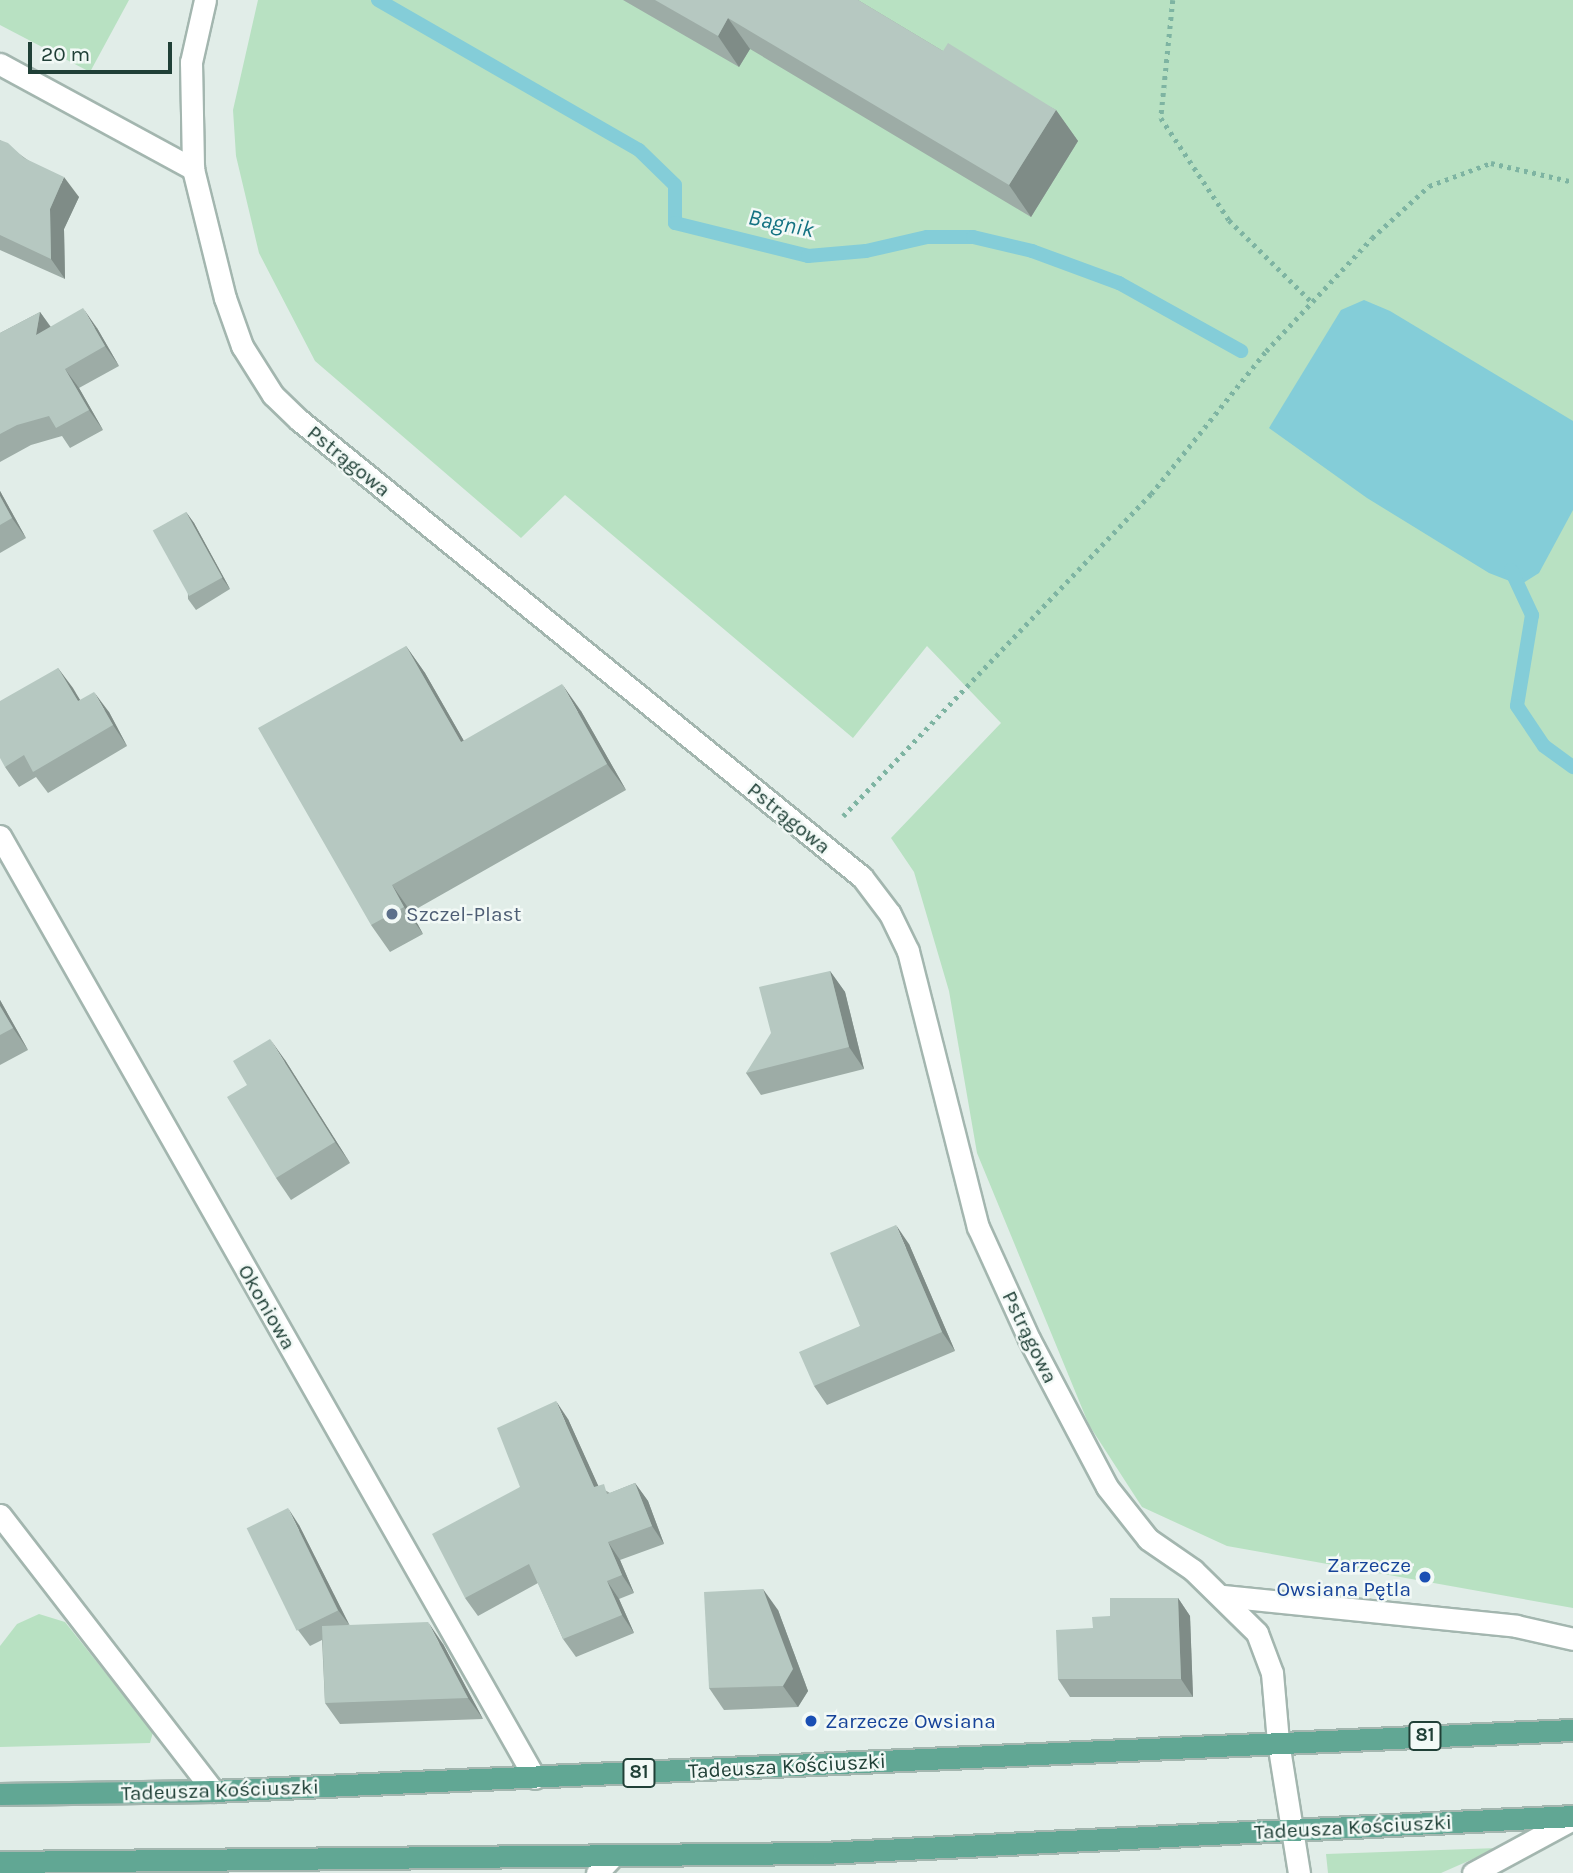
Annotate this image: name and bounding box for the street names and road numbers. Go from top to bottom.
street label: Pstrągowa [302,420,396,502]
street label: Pstrągowa [742,777,836,859]
street label: Okoniowa [233,1260,301,1354]
street label: Pstrągowa [997,1287,1063,1387]
road number: 81 [1408,1720,1442,1752]
street label: Tadeusza Kościuszki [688,1748,886,1784]
road number: 81 [622,1758,656,1788]
street label: Tadeusza Kościuszki [121,1774,319,1806]
street label: Tadeusza Kościuszki [1254,1809,1452,1845]

